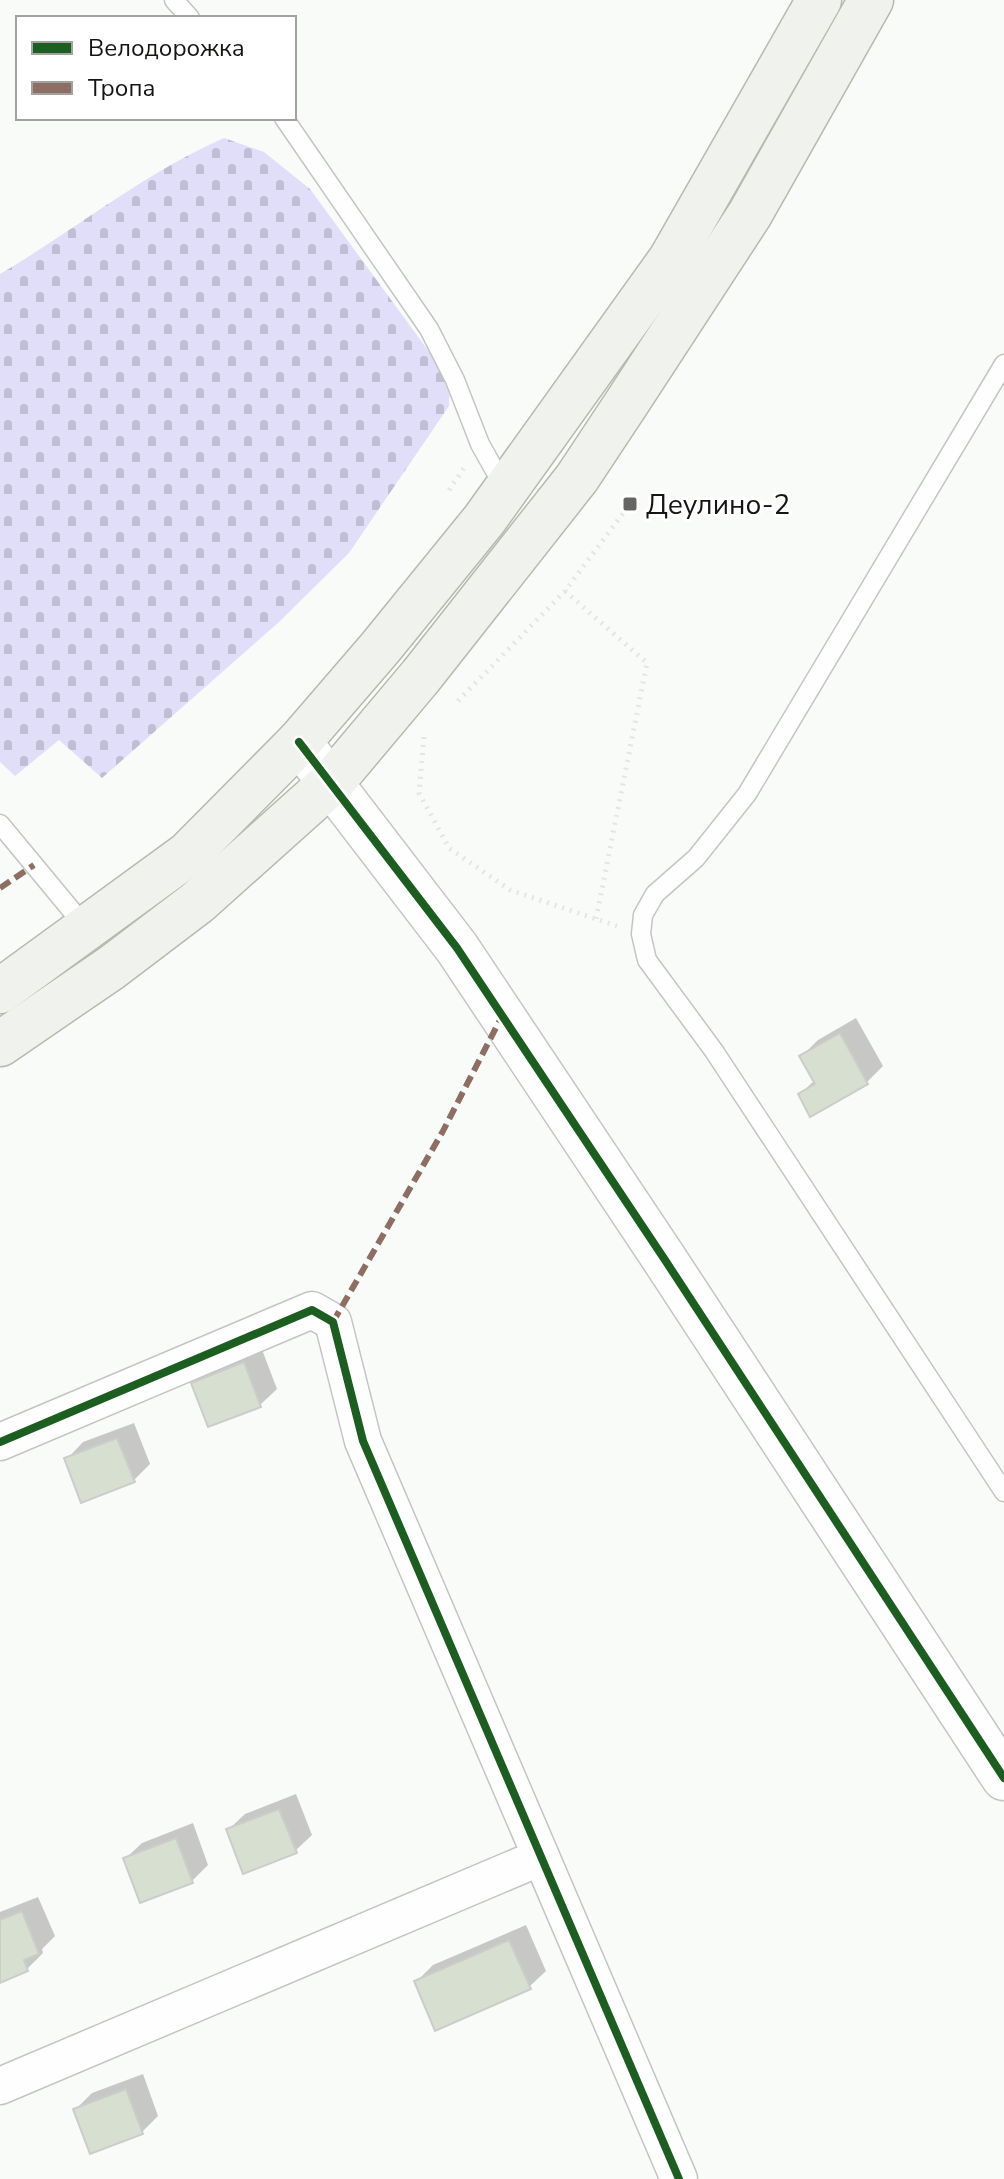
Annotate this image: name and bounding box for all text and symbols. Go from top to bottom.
legend [16,16,296,120]
text: Велодорожка [88,32,245,64]
text: Тропа [88,72,155,104]
place label: Деулино-2 [646,486,790,524]
marker: Деулино-2 [621,495,639,513]

